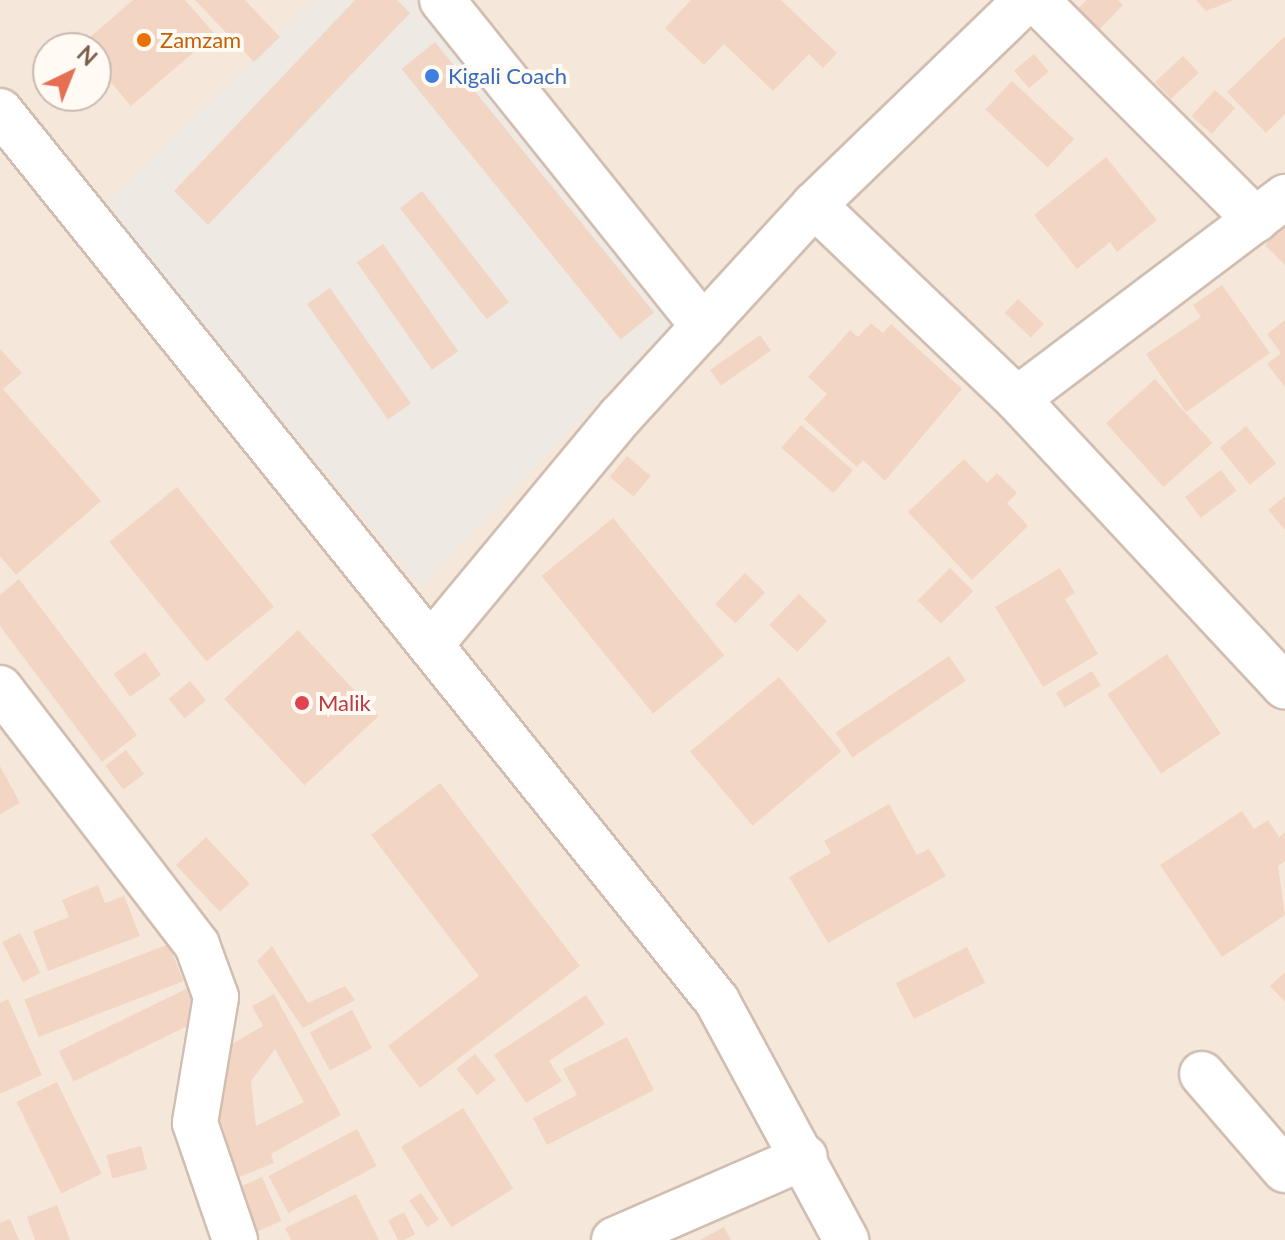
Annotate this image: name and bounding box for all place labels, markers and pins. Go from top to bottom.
place label: Zamzam [160,27,241,53]
marker: Zamzam [135,31,153,49]
place label: Kigali Coach [448,63,567,89]
marker: Kigali Coach [423,67,441,85]
place label: Malik [318,690,371,716]
marker: Malik [293,694,311,712]

